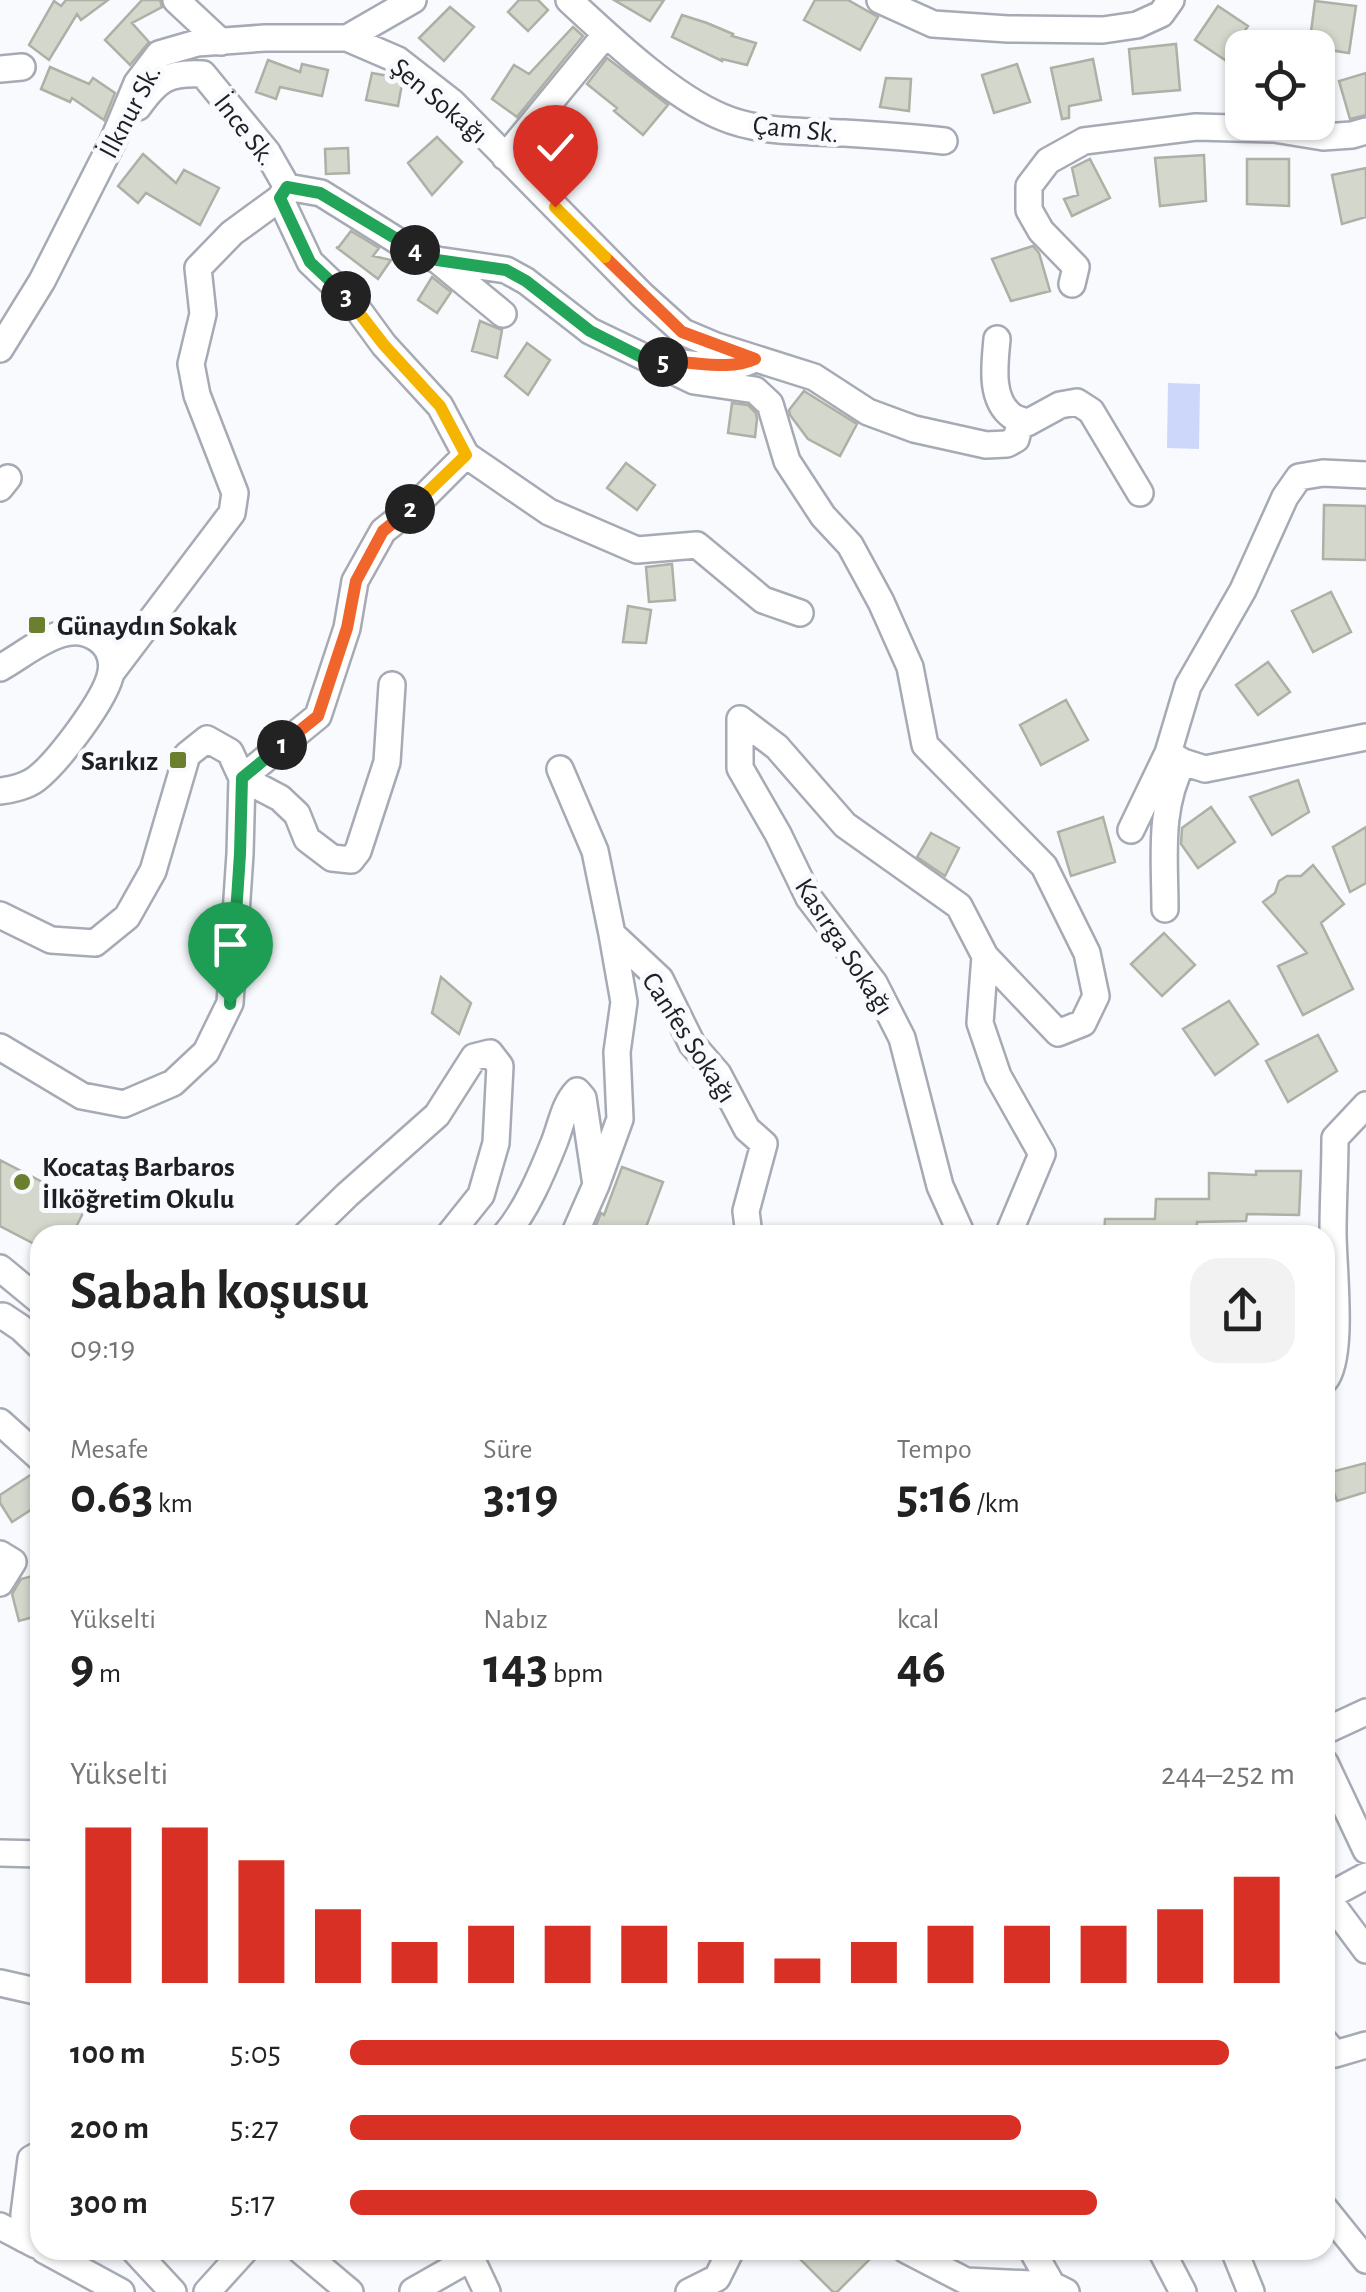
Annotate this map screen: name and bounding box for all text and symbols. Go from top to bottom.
map controls [1225,30,1335,140]
button: locate [1225,30,1335,140]
street label: Şen Sokağı [385,53,492,150]
street label: İlknur Sk. [93,60,167,163]
street label: İnce Sk. [208,88,282,171]
pin [513,105,598,208]
street label: Çam Sk. [751,112,840,148]
icon: check [528,120,583,175]
pin: 4 [390,225,440,275]
text: 4 [408,236,422,264]
pin: 3 [321,271,371,321]
text: 3 [340,282,352,310]
pin: 5 [638,337,688,387]
text: 5 [657,348,669,376]
pin: 2 [385,484,435,534]
text: 2 [403,495,417,523]
place label: Günaydın Sokak [57,613,237,641]
marker: Günaydın Sokak [26,614,48,636]
pin: 1 [257,720,307,770]
text: 1 [277,731,287,759]
place label: Sarıkız [81,748,158,776]
marker: Sarıkız [167,749,189,771]
street label: Kasırga Sokağı [789,874,898,1021]
pin [188,902,273,1005]
icon: arrive [203,917,258,972]
street label: Canfes Sokağı [636,968,741,1108]
place label: Kocataş Barbaros İlköğretim Okulu [42,1154,235,1214]
marker: Kocataş Barbaros İlköğretim Okulu [11,1171,33,1193]
button: share [1190,1258,1295,1363]
text: Sabah koşusu [70,1264,369,1319]
text: 09:19 [70,1332,135,1364]
text: Mesafe [70,1436,148,1464]
text: Süre [483,1436,532,1464]
text: Tempo [897,1436,972,1464]
text: 0.63 [70,1472,153,1522]
text: 3:19 [483,1472,558,1522]
text: 5:16 [897,1472,972,1522]
text: km [153,1490,193,1518]
text: /km [972,1490,1020,1518]
text: Yükselti [70,1606,156,1634]
text: Nabız [483,1606,548,1634]
text: kcal [897,1606,939,1634]
text: 9 [70,1642,94,1692]
text: 143 [483,1642,548,1692]
text: 46 [897,1642,946,1692]
text: m [94,1660,121,1688]
text: bpm [548,1660,603,1688]
text: Yükselti [70,1758,168,1790]
text: 244–252 m [1161,1758,1295,1790]
text: 100 m [70,2037,146,2069]
text: 5:05 [230,2037,281,2069]
text: 200 m [70,2112,149,2144]
text: 5:27 [230,2112,279,2144]
text: 300 m [70,2187,148,2219]
text: 5:17 [230,2187,275,2219]

